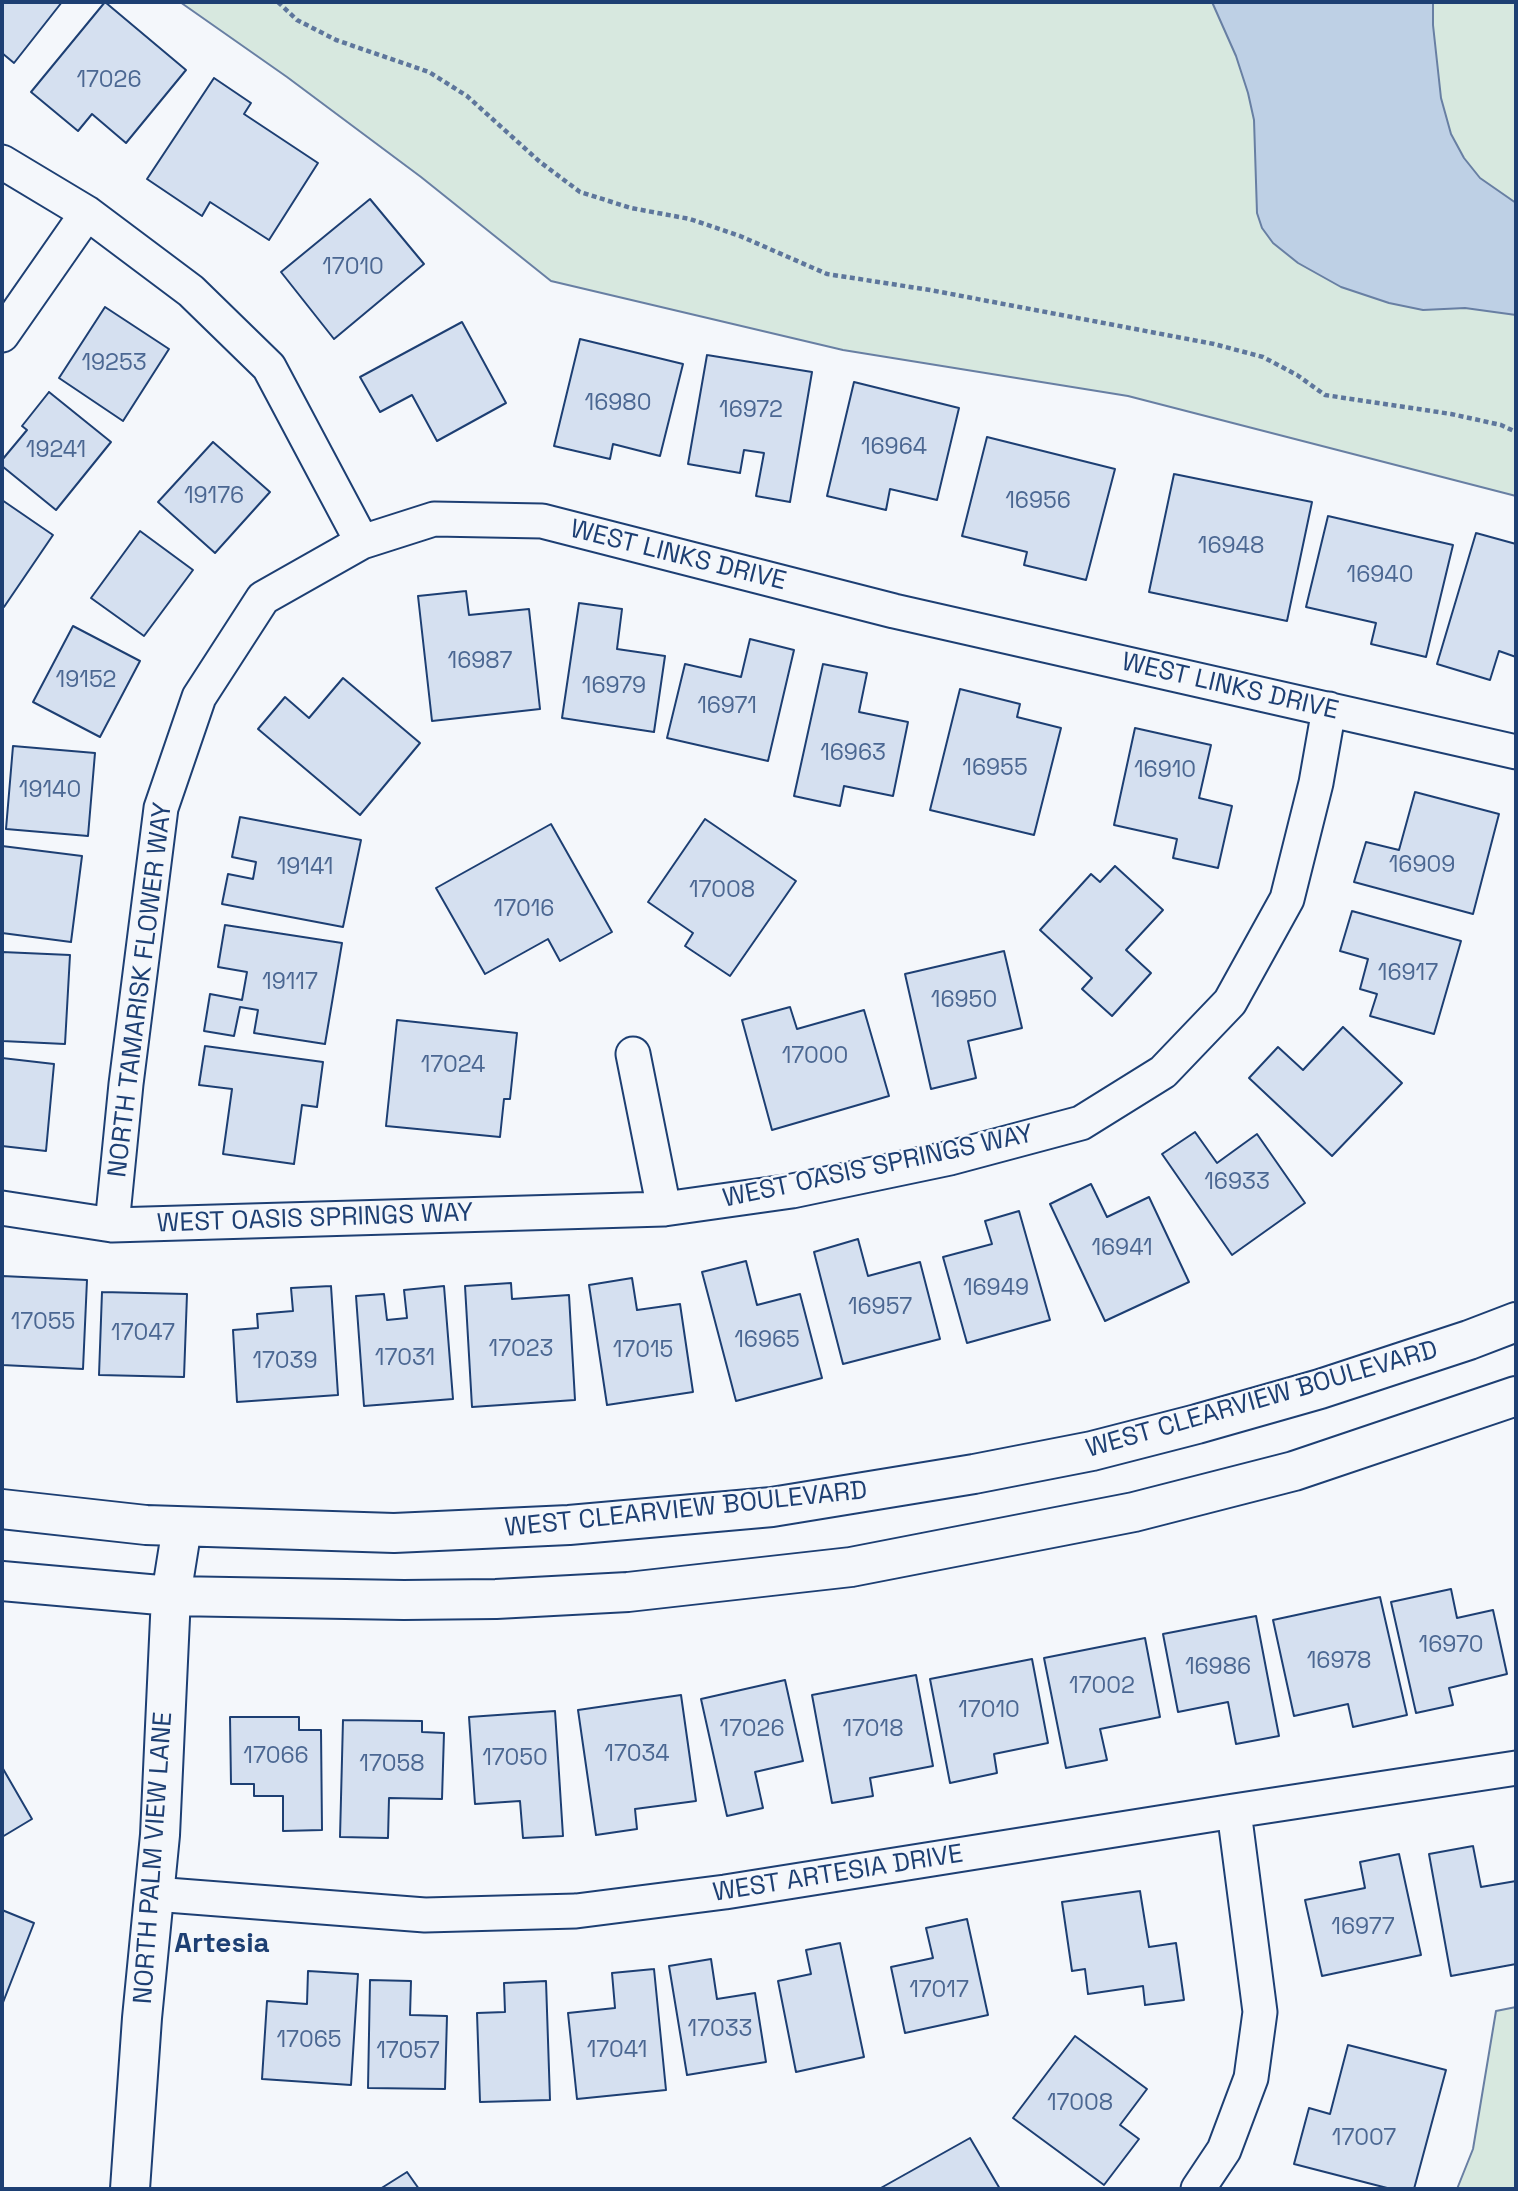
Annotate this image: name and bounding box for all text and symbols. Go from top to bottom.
house number: 17026 [76,67,142,95]
house number: 17010 [322,254,384,282]
house number: 19253 [81,350,147,378]
house number: 16980 [585,390,651,418]
house number: 16972 [719,397,783,425]
house number: 16964 [861,434,927,462]
house number: 19241 [26,437,86,465]
house number: 19176 [184,483,244,511]
house number: 16956 [1005,488,1071,516]
street label: WEST LINKS DRIVE [567,514,789,598]
house number: 16948 [1198,533,1264,561]
house number: 16940 [1347,562,1413,590]
street label: WEST LINKS DRIVE [1119,647,1341,727]
house number: 16987 [448,648,512,676]
house number: 19152 [56,667,116,695]
house number: 16979 [582,673,646,701]
house number: 16971 [697,693,757,721]
house number: 16963 [820,740,886,768]
house number: 16955 [962,755,1028,783]
house number: 16910 [1134,757,1196,785]
house number: 19140 [19,777,81,805]
street label: NORTH TAMARISK FLOWER WAY [103,801,179,1179]
house number: 16909 [1389,852,1455,880]
house number: 19141 [277,854,333,882]
house number: 17008 [689,877,755,905]
house number: 17016 [494,896,554,924]
house number: 16917 [1378,960,1438,988]
house number: 19117 [262,969,318,997]
house number: 16950 [931,987,997,1015]
house number: 17000 [782,1043,848,1071]
house number: 17024 [421,1052,485,1080]
street label: WEST OASIS SPRINGS WAY [720,1119,1036,1215]
house number: 16933 [1204,1169,1270,1197]
street label: WEST OASIS SPRINGS WAY [156,1198,474,1240]
house number: 16941 [1091,1235,1153,1263]
house number: 16949 [963,1275,1029,1303]
house number: 16957 [848,1294,912,1322]
house number: 17055 [11,1309,75,1337]
house number: 17047 [111,1320,175,1348]
house number: 16965 [734,1327,800,1355]
street label: WEST CLEARVIEW BOULEVARD [1083,1335,1441,1465]
house number: 17023 [489,1336,553,1364]
house number: 17015 [613,1337,673,1365]
house number: 17031 [375,1345,435,1373]
house number: 17039 [252,1348,318,1376]
street label: WEST CLEARVIEW BOULEVARD [503,1475,869,1545]
house number: 16970 [1419,1632,1483,1660]
house number: 16978 [1307,1648,1371,1676]
house number: 16986 [1185,1654,1251,1682]
house number: 17002 [1069,1673,1135,1701]
house number: 17010 [958,1697,1020,1725]
street label: NORTH PALM VIEW LANE [128,1711,180,2005]
house number: 17026 [719,1716,785,1744]
house number: 17018 [842,1716,904,1744]
house number: 17034 [604,1741,670,1769]
house number: 17066 [243,1743,309,1771]
house number: 17050 [482,1745,548,1773]
house number: 17058 [359,1751,425,1779]
street label: WEST ARTESIA DRIVE [711,1839,965,1909]
house number: 16977 [1331,1914,1395,1942]
district label: Artesia [174,1927,270,1961]
house number: 17017 [909,1977,969,2005]
house number: 17033 [688,2016,752,2044]
house number: 17065 [276,2027,342,2055]
house number: 17041 [587,2037,647,2065]
house number: 17057 [376,2038,440,2066]
house number: 17008 [1047,2090,1113,2118]
house number: 17007 [1332,2125,1396,2153]

